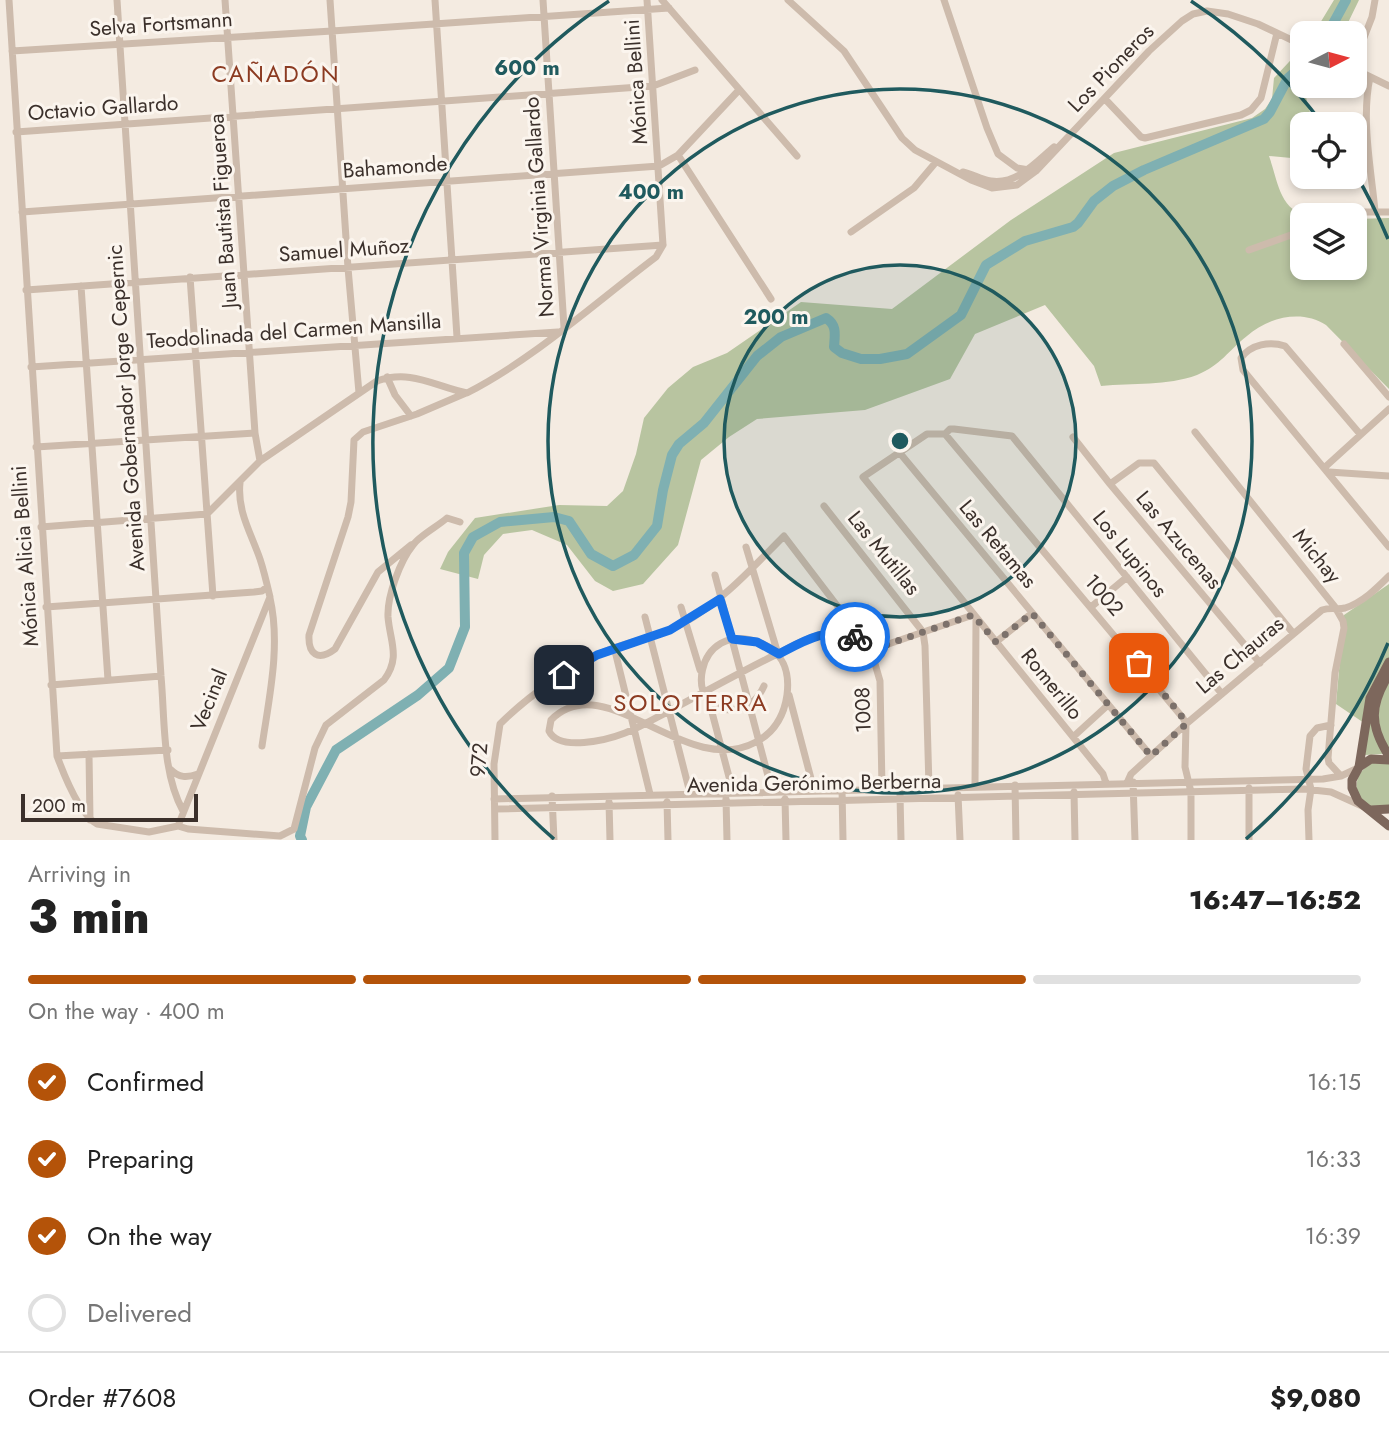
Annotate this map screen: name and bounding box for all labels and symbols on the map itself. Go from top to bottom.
street label: Selva Fortsmann [88,4,234,44]
street label: Los Pioneros [1061,17,1161,119]
street label: Mónica Bellini [617,18,655,146]
north arrow [1290,21,1367,98]
text: 600 m [494,53,560,83]
district label: CAÑADÓN [211,57,341,91]
street label: Octavio Gallardo [27,88,179,128]
street label: Norma Virginia Gallardo [516,96,562,318]
street label: Juan Bautista Figueroa [201,113,245,312]
street label: Bahamonde [342,148,448,186]
text: 400 m [618,177,684,207]
street label: Samuel Muñoz [278,230,411,270]
street label: Avenida Gobernador Jorge Cepernic [100,244,152,572]
text: 200 m [743,302,809,332]
street label: Teodolinada del Carmen Mansilla [146,306,442,356]
centre of rings [888,429,912,453]
street label: Mónica Alicia Bellini [4,464,46,648]
street label: Las Azucenas [1129,484,1229,596]
street label: Las Retamas [952,493,1044,595]
street label: Las Mutillas [841,504,927,602]
street label: Los Lupinos [1086,504,1174,604]
street label: Michay [1286,522,1349,590]
street label: 1002 [1077,568,1131,622]
courier [820,602,890,672]
street label: Las Chauras [1190,609,1290,701]
pin [1109,633,1169,693]
street label: Romerillo [1014,642,1090,726]
pin [534,645,594,705]
street label: Vecinal [183,665,235,735]
district label: SOLO TERRA [613,685,769,720]
street label: 1008 [847,686,879,734]
street label: 972 [463,742,495,778]
street label: Avenida Gerónimo Berberna [687,766,941,800]
scale bar [21,791,198,823]

